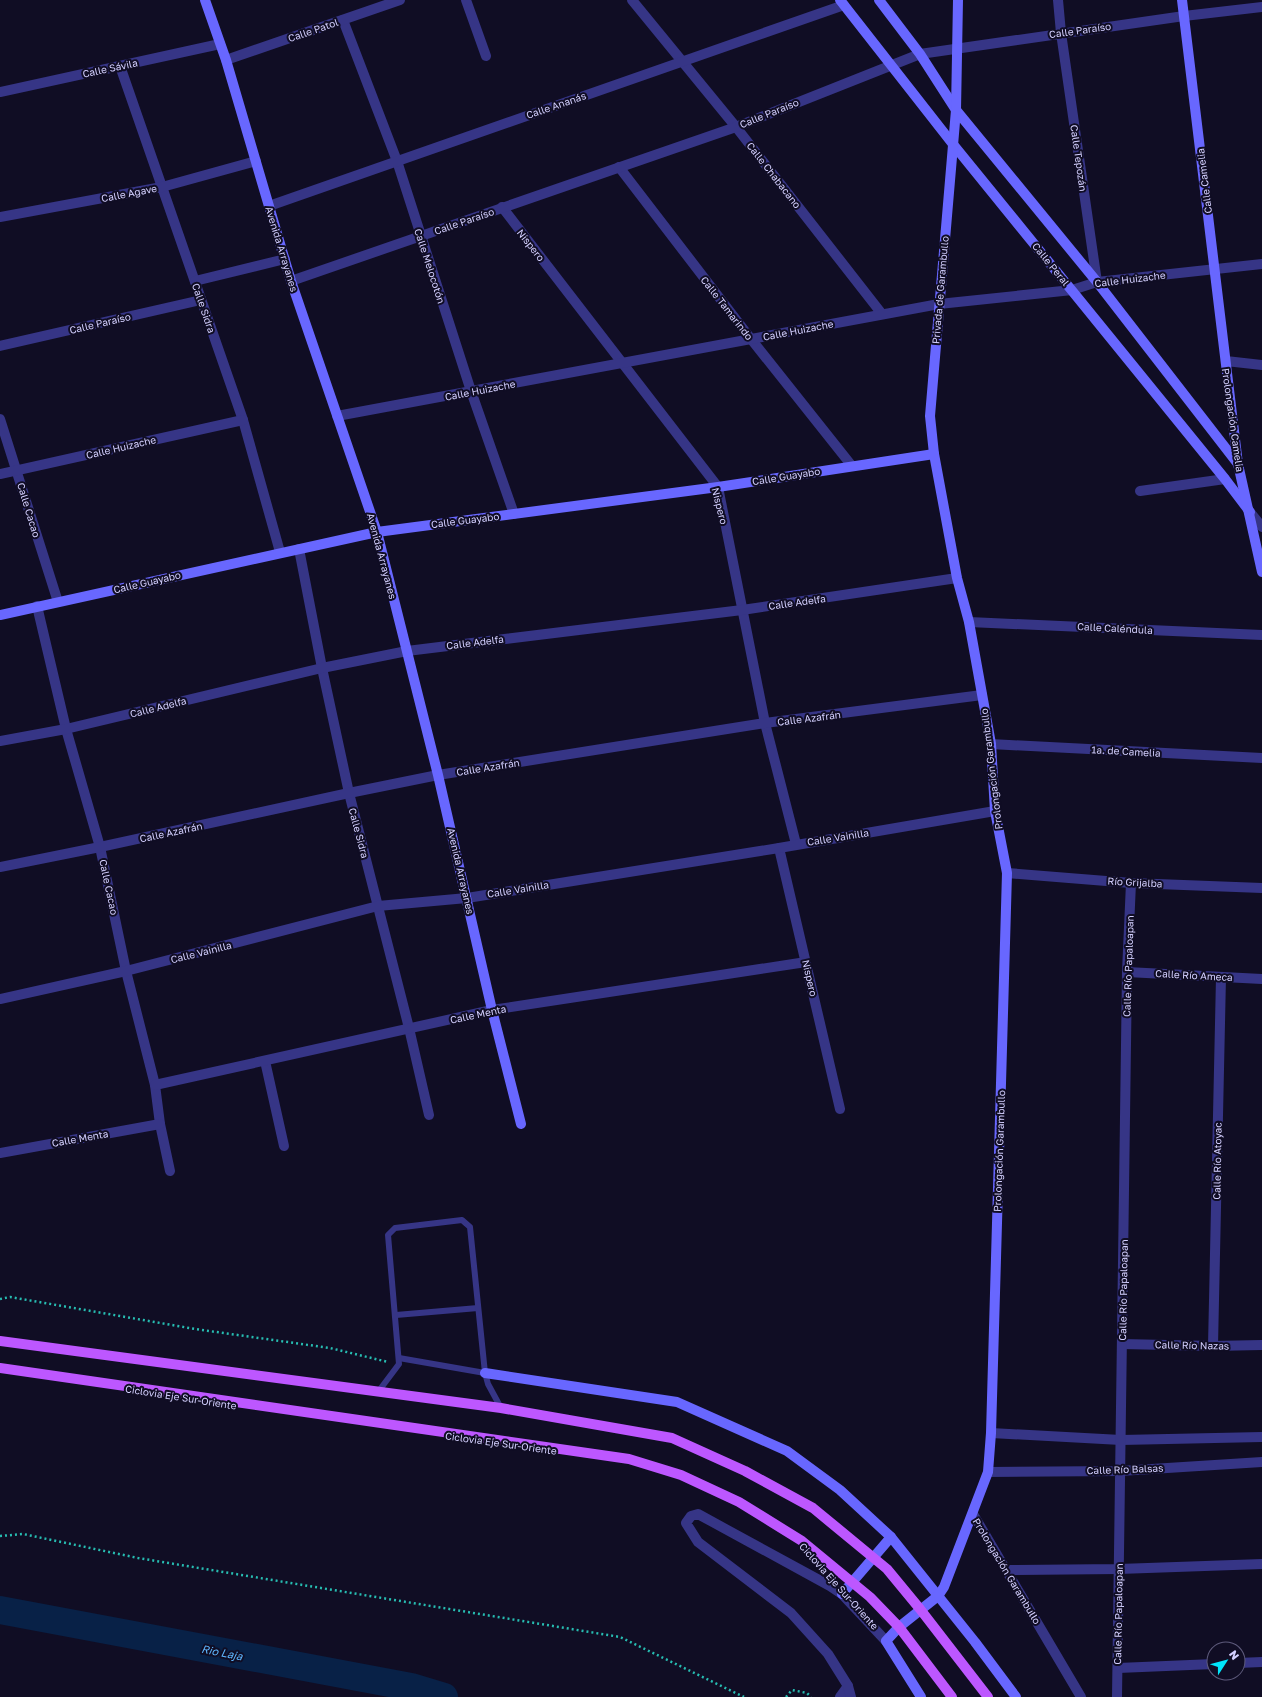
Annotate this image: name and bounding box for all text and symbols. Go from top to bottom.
street label: Calle Patol [286,16,340,44]
street label: Calle Paraíso [1048,20,1112,40]
street label: Calle Sávila [81,56,139,80]
street label: Calle Ananás [524,89,588,121]
street label: Calle Paraíso [738,96,800,130]
street label: Calle Tepozán [1068,124,1090,192]
street label: Calle Chabacano [744,140,804,210]
street label: Calle Camelia [1194,148,1214,214]
street label: Calle Agave [100,182,158,204]
street label: Avenida Arrayanes [263,205,301,293]
street label: Calle Paraíso [432,205,496,237]
street label: Calle Melocotón [412,227,448,305]
street label: Nispero [515,227,547,263]
street label: Privada de Garambullo [929,236,951,344]
street label: Calle Peral [1030,240,1072,288]
street label: Calle Huizache [1094,269,1166,289]
street label: Calle Tamarindo [698,274,756,342]
street label: Calle Sidra [190,282,218,334]
street label: Calle Paraíso [68,310,132,336]
street label: Calle Huizache [762,317,834,343]
street label: Prolongación Camelia [1220,367,1246,473]
street label: Calle Huizache [444,377,516,403]
street label: Calle Huizache [85,433,157,461]
street label: Calle Guayabo [751,465,821,487]
street label: Calle Cacao [15,481,43,539]
street label: Nispero [710,486,730,526]
street label: Calle Guayabo [430,510,500,530]
street label: Avenida Arrayanes [365,512,399,600]
street label: Calle Guayabo [112,568,182,596]
street label: Calle Adelfa [768,592,826,612]
street label: Calle Caléndula [1077,620,1153,636]
street label: Calle Adelfa [446,633,504,651]
street label: Calle Adelfa [129,694,187,720]
street label: Calle Azafrán [777,708,841,728]
street label: Prolongación Garambullo [978,708,1004,830]
street label: 1a. de Camelia [1091,743,1161,759]
street label: Calle Azafrán [456,756,520,778]
street label: Calle Sidra [347,806,371,860]
street label: Calle Azafrán [139,819,203,845]
street label: Calle Vainilla [806,826,870,848]
street label: Avenida Arrayanes [445,827,477,915]
street label: Calle Cacao [97,858,121,916]
street label: Río Grijalba [1107,875,1163,889]
street label: Calle Vainilla [486,878,550,900]
street label: Calle Río Papaloapan [1120,915,1136,1017]
street label: Calle Vainilla [169,939,233,965]
street label: Nispero [800,958,820,998]
street label: Calle Río Ameca [1155,967,1233,983]
street label: Calle Menta [449,1002,507,1026]
street label: Prolongación Garambullo [991,1090,1007,1212]
street label: Calle Río Atoyac [1210,1122,1224,1200]
street label: Calle Menta [51,1127,109,1149]
street label: Calle Río Papaloapan [1116,1239,1130,1341]
street label: Calle Río Nazas [1155,1338,1229,1352]
street label: Ciclovia Eje Sur-Oriente [124,1382,238,1412]
street label: Ciclovia Eje Sur-Oriente [444,1429,558,1457]
street label: Calle Río Balsas [1086,1462,1164,1476]
street label: Prolongación Garambullo [971,1516,1043,1626]
street label: Ciclovia Eje Sur-Oriente [797,1540,881,1632]
street label: Calle Río Papaloapan [1111,1563,1125,1665]
north arrow [1206,1641,1246,1681]
water label: Rio Laja [200,1642,244,1663]
text: N [1227,1648,1242,1662]

